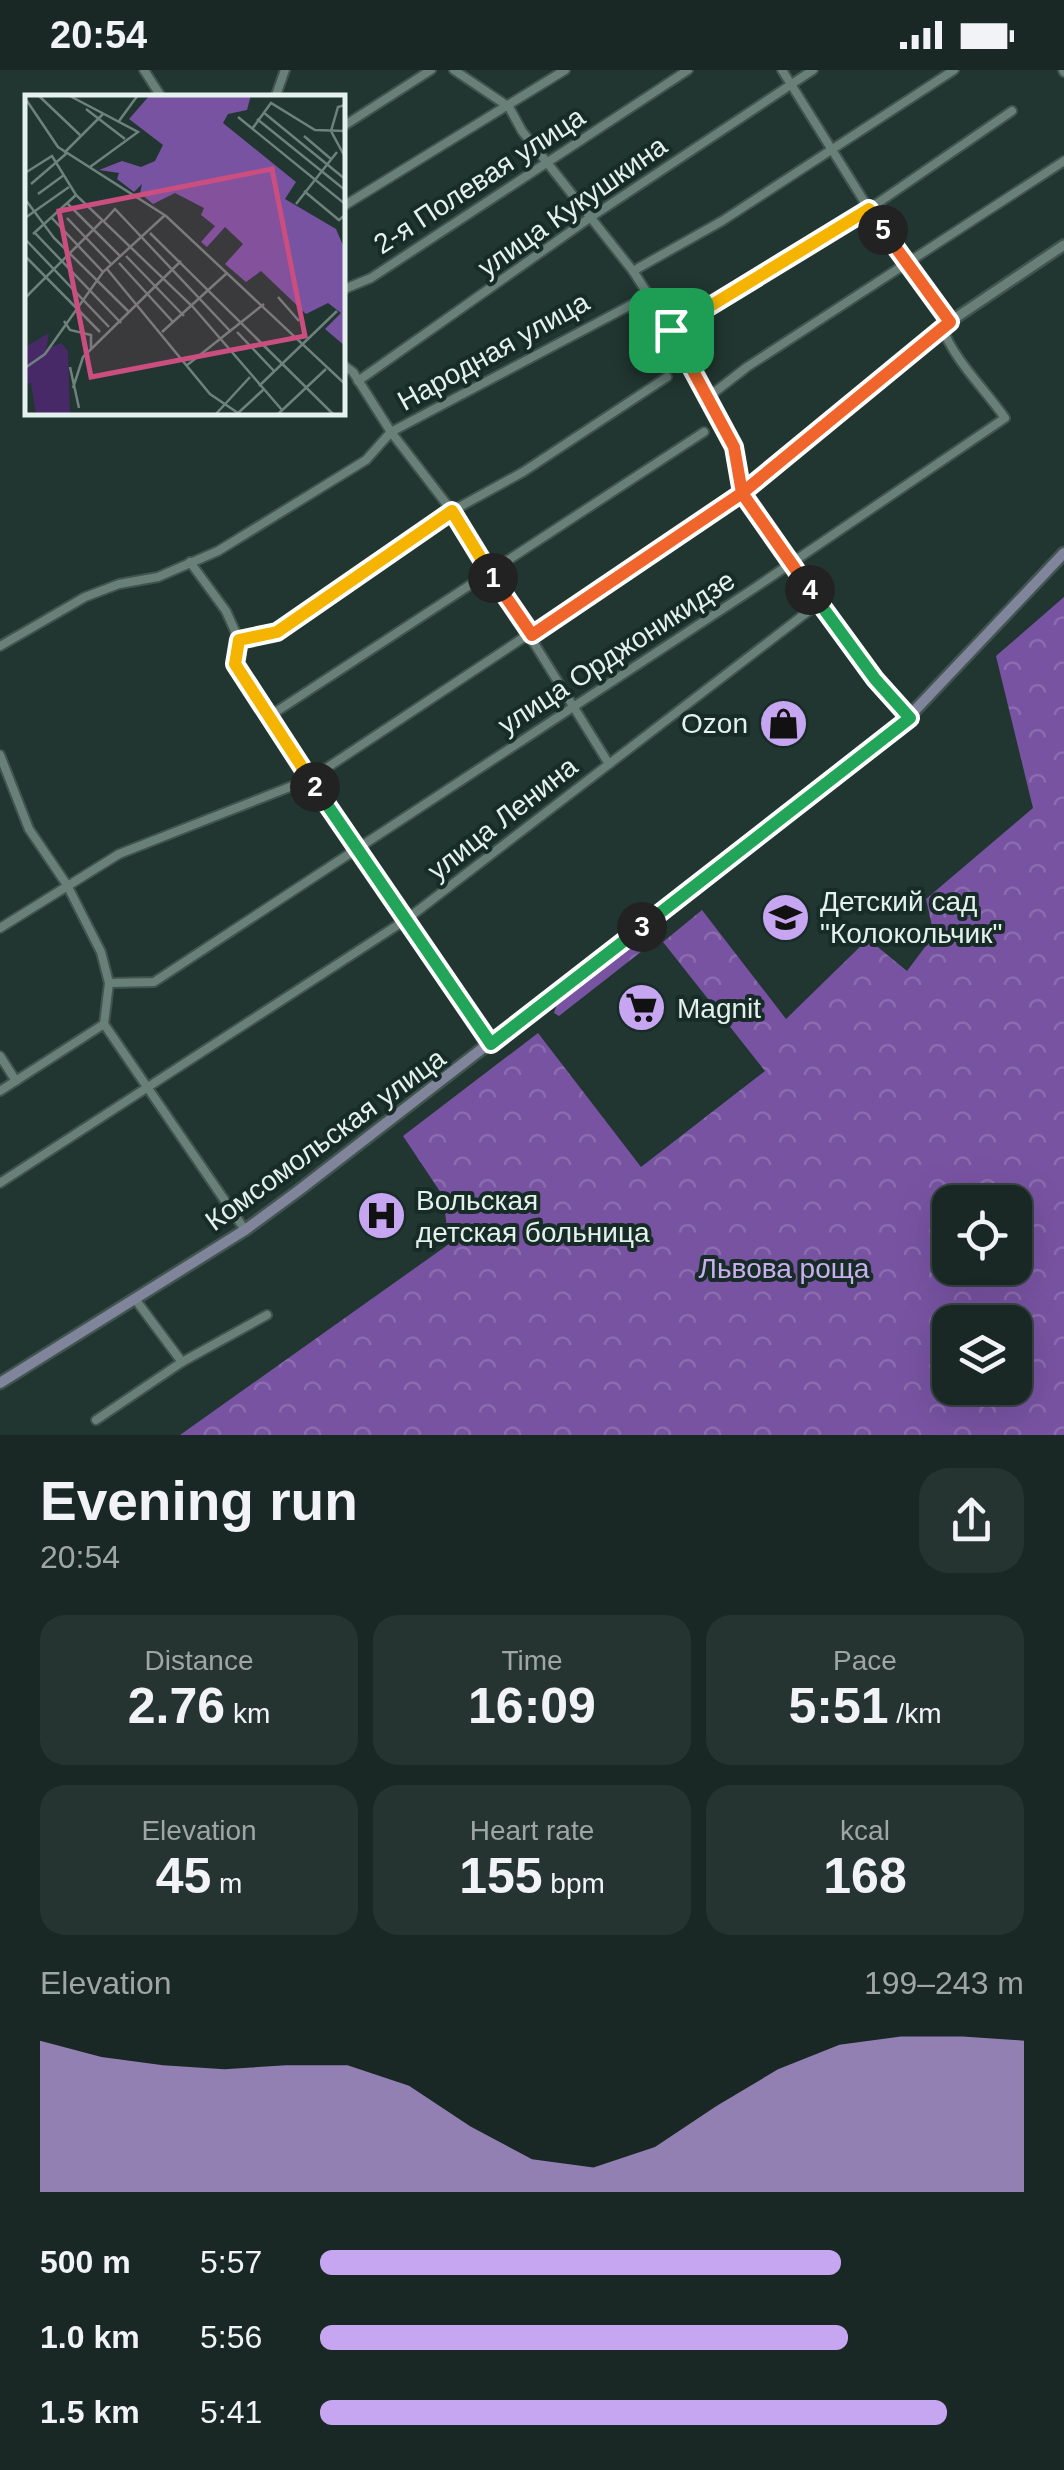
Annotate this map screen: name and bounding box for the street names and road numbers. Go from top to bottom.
street label: 2-я Полевая улица [368,101,591,260]
street label: улица Кукушкина [472,130,673,283]
street label: Народная улица [392,286,595,417]
street label: улица Орджоникидзе [492,564,740,740]
street label: улица Ленина [422,750,583,886]
street label: Комсомольская улица [199,1042,451,1237]

